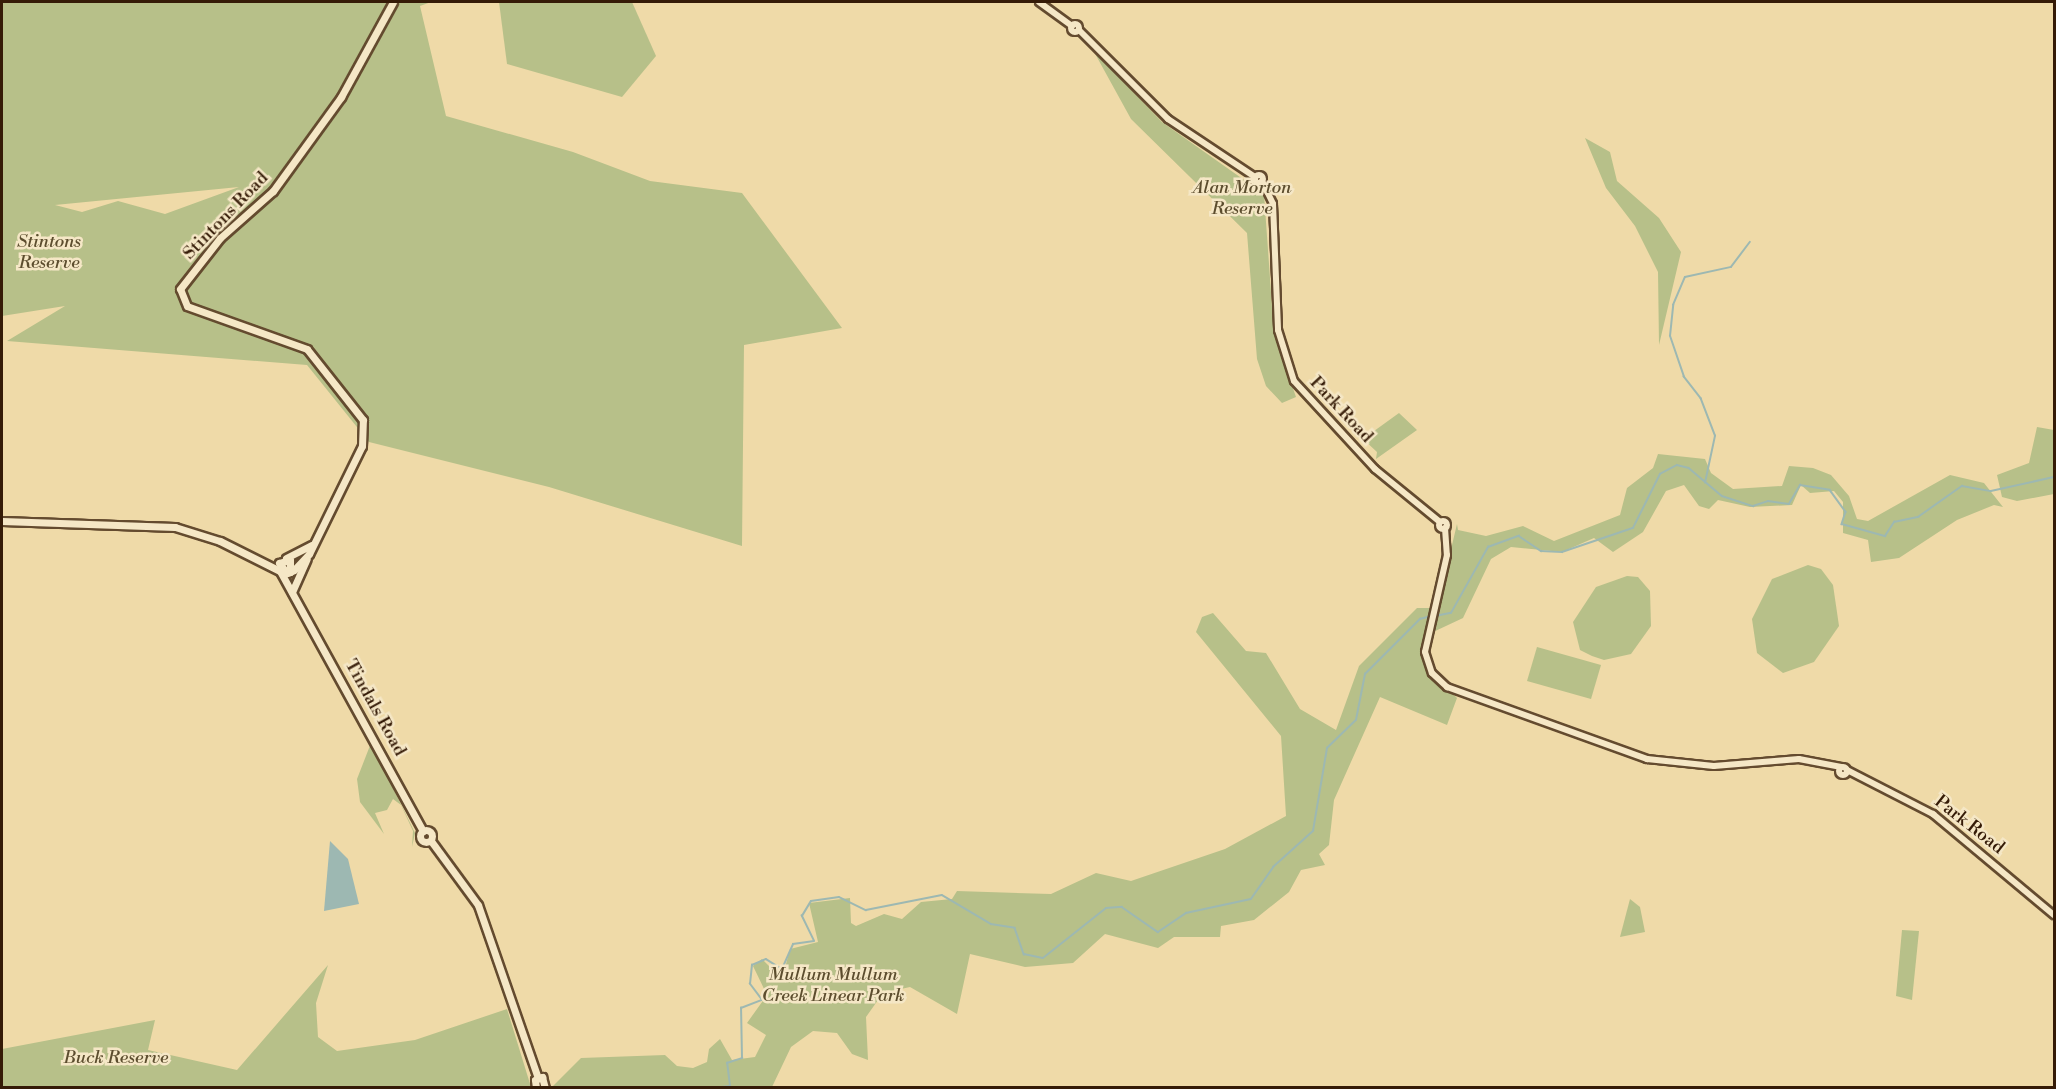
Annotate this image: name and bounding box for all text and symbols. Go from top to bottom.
street label: Stintons Road [179,168,273,264]
park label: Alan Morton Reserve [1193,178,1291,220]
park label: Stintons Reserve [17,232,81,274]
street label: Park Road [1305,372,1377,448]
street label: Tindals Road [340,656,410,760]
street label: Park Road [1930,791,2008,859]
park label: Mullum Mullum Creek Linear Park [762,965,904,1008]
park label: Buck Reserve [64,1047,168,1069]

